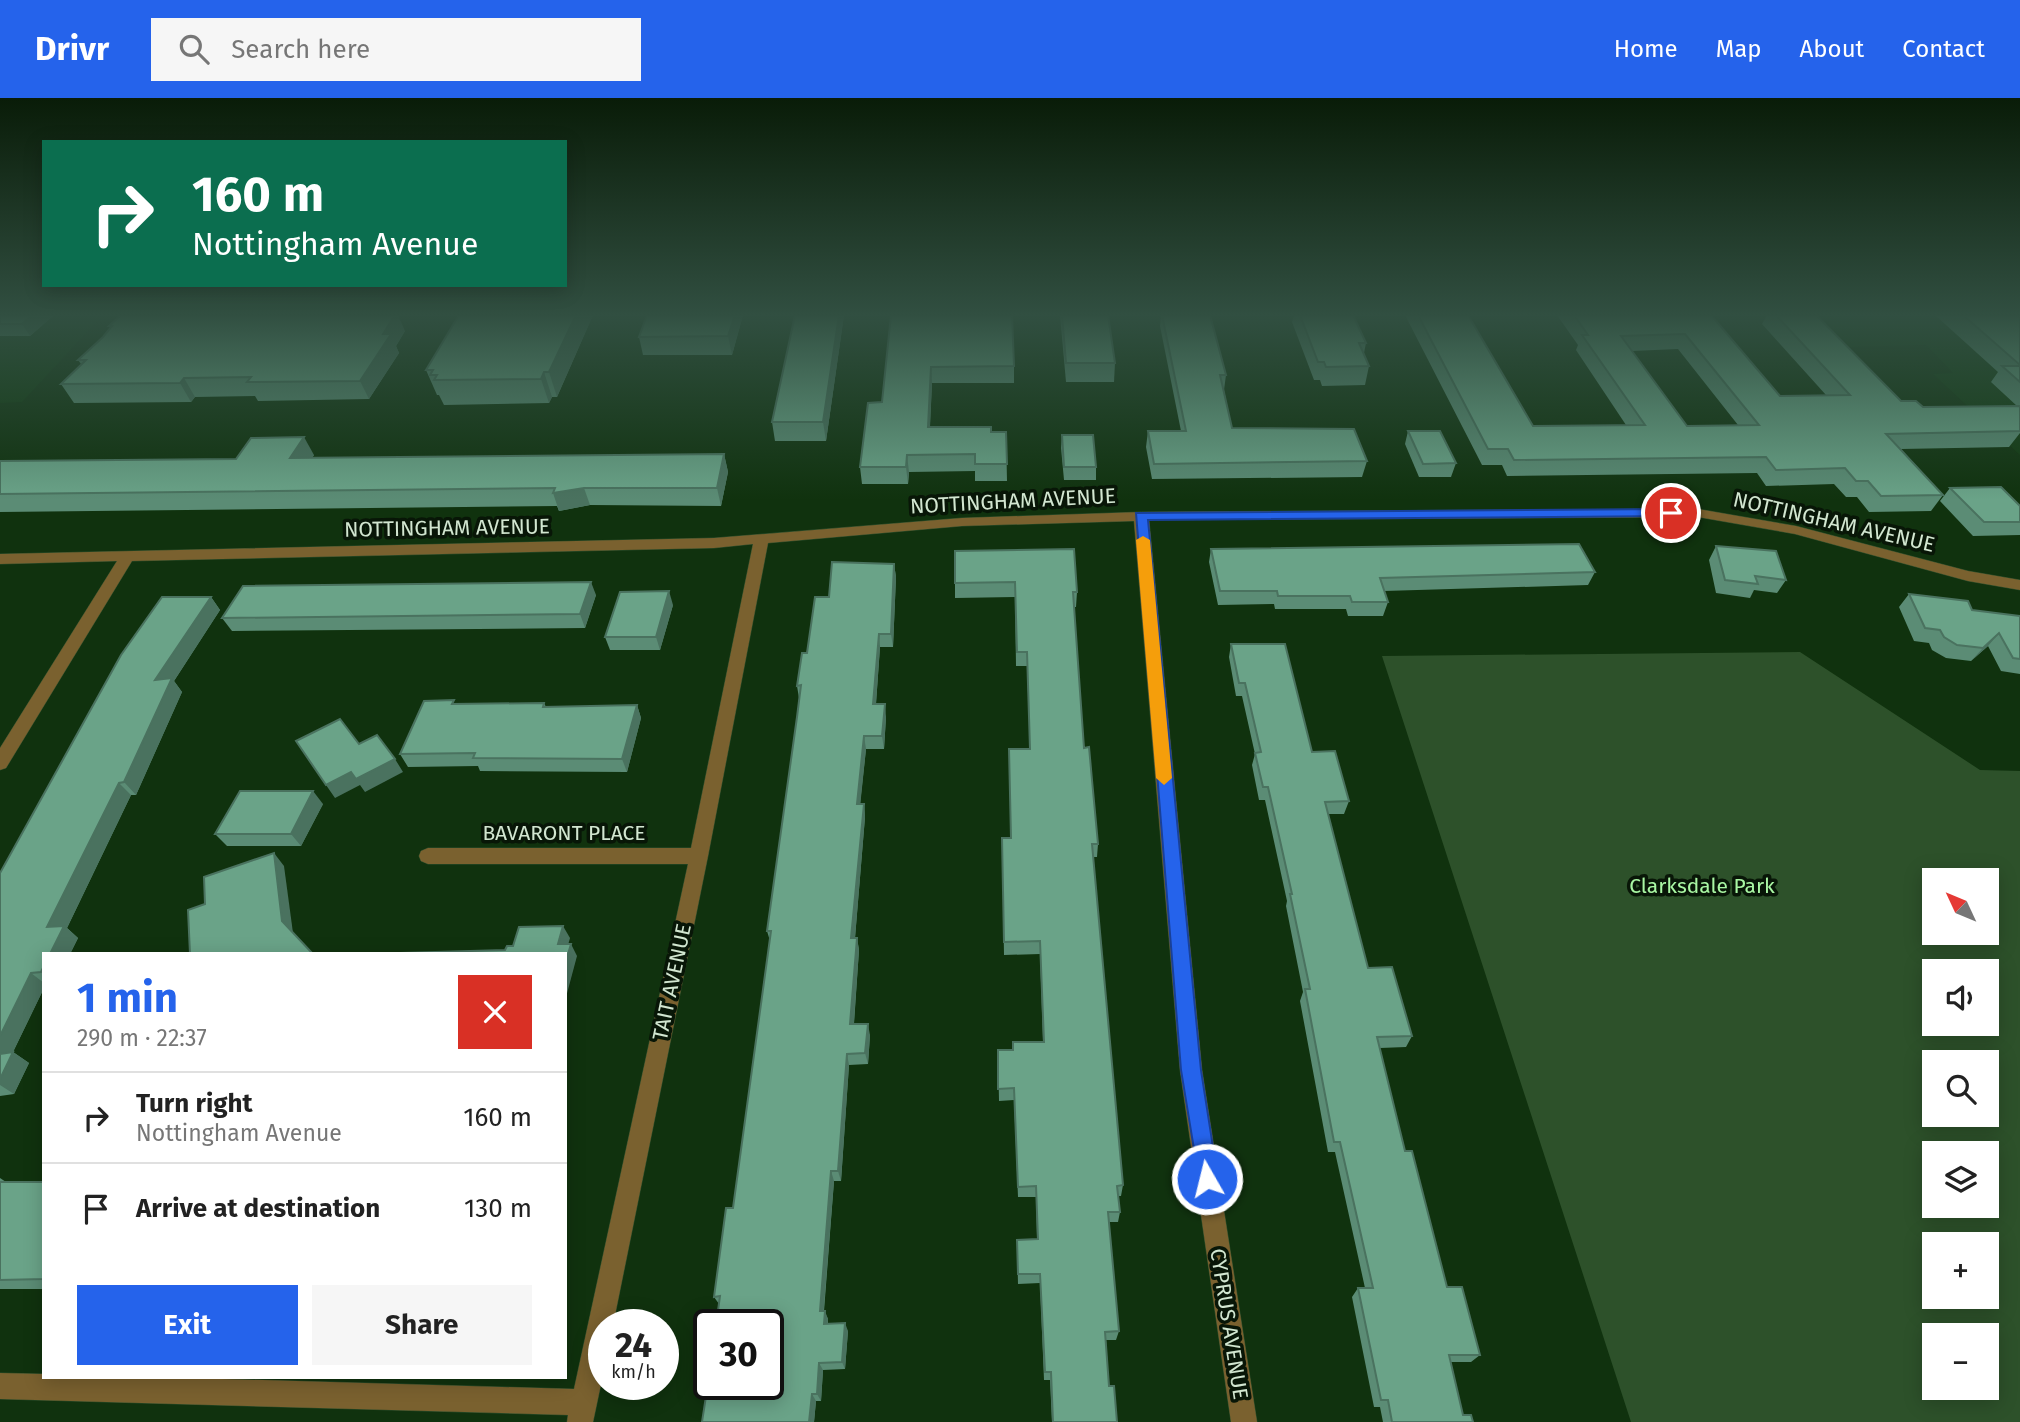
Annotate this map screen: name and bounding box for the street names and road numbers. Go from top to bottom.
street label: NOTTINGHAM AVENUE [909,483,1117,519]
street label: NOTTINGHAM AVENUE [1731,486,1937,558]
street label: NOTTINGHAM AVENUE [344,513,550,543]
street label: BAVARONT PLACE [482,820,646,846]
street label: TAIT AVENUE [647,921,697,1043]
street label: CYPRUS AVENUE [1204,1247,1254,1401]

